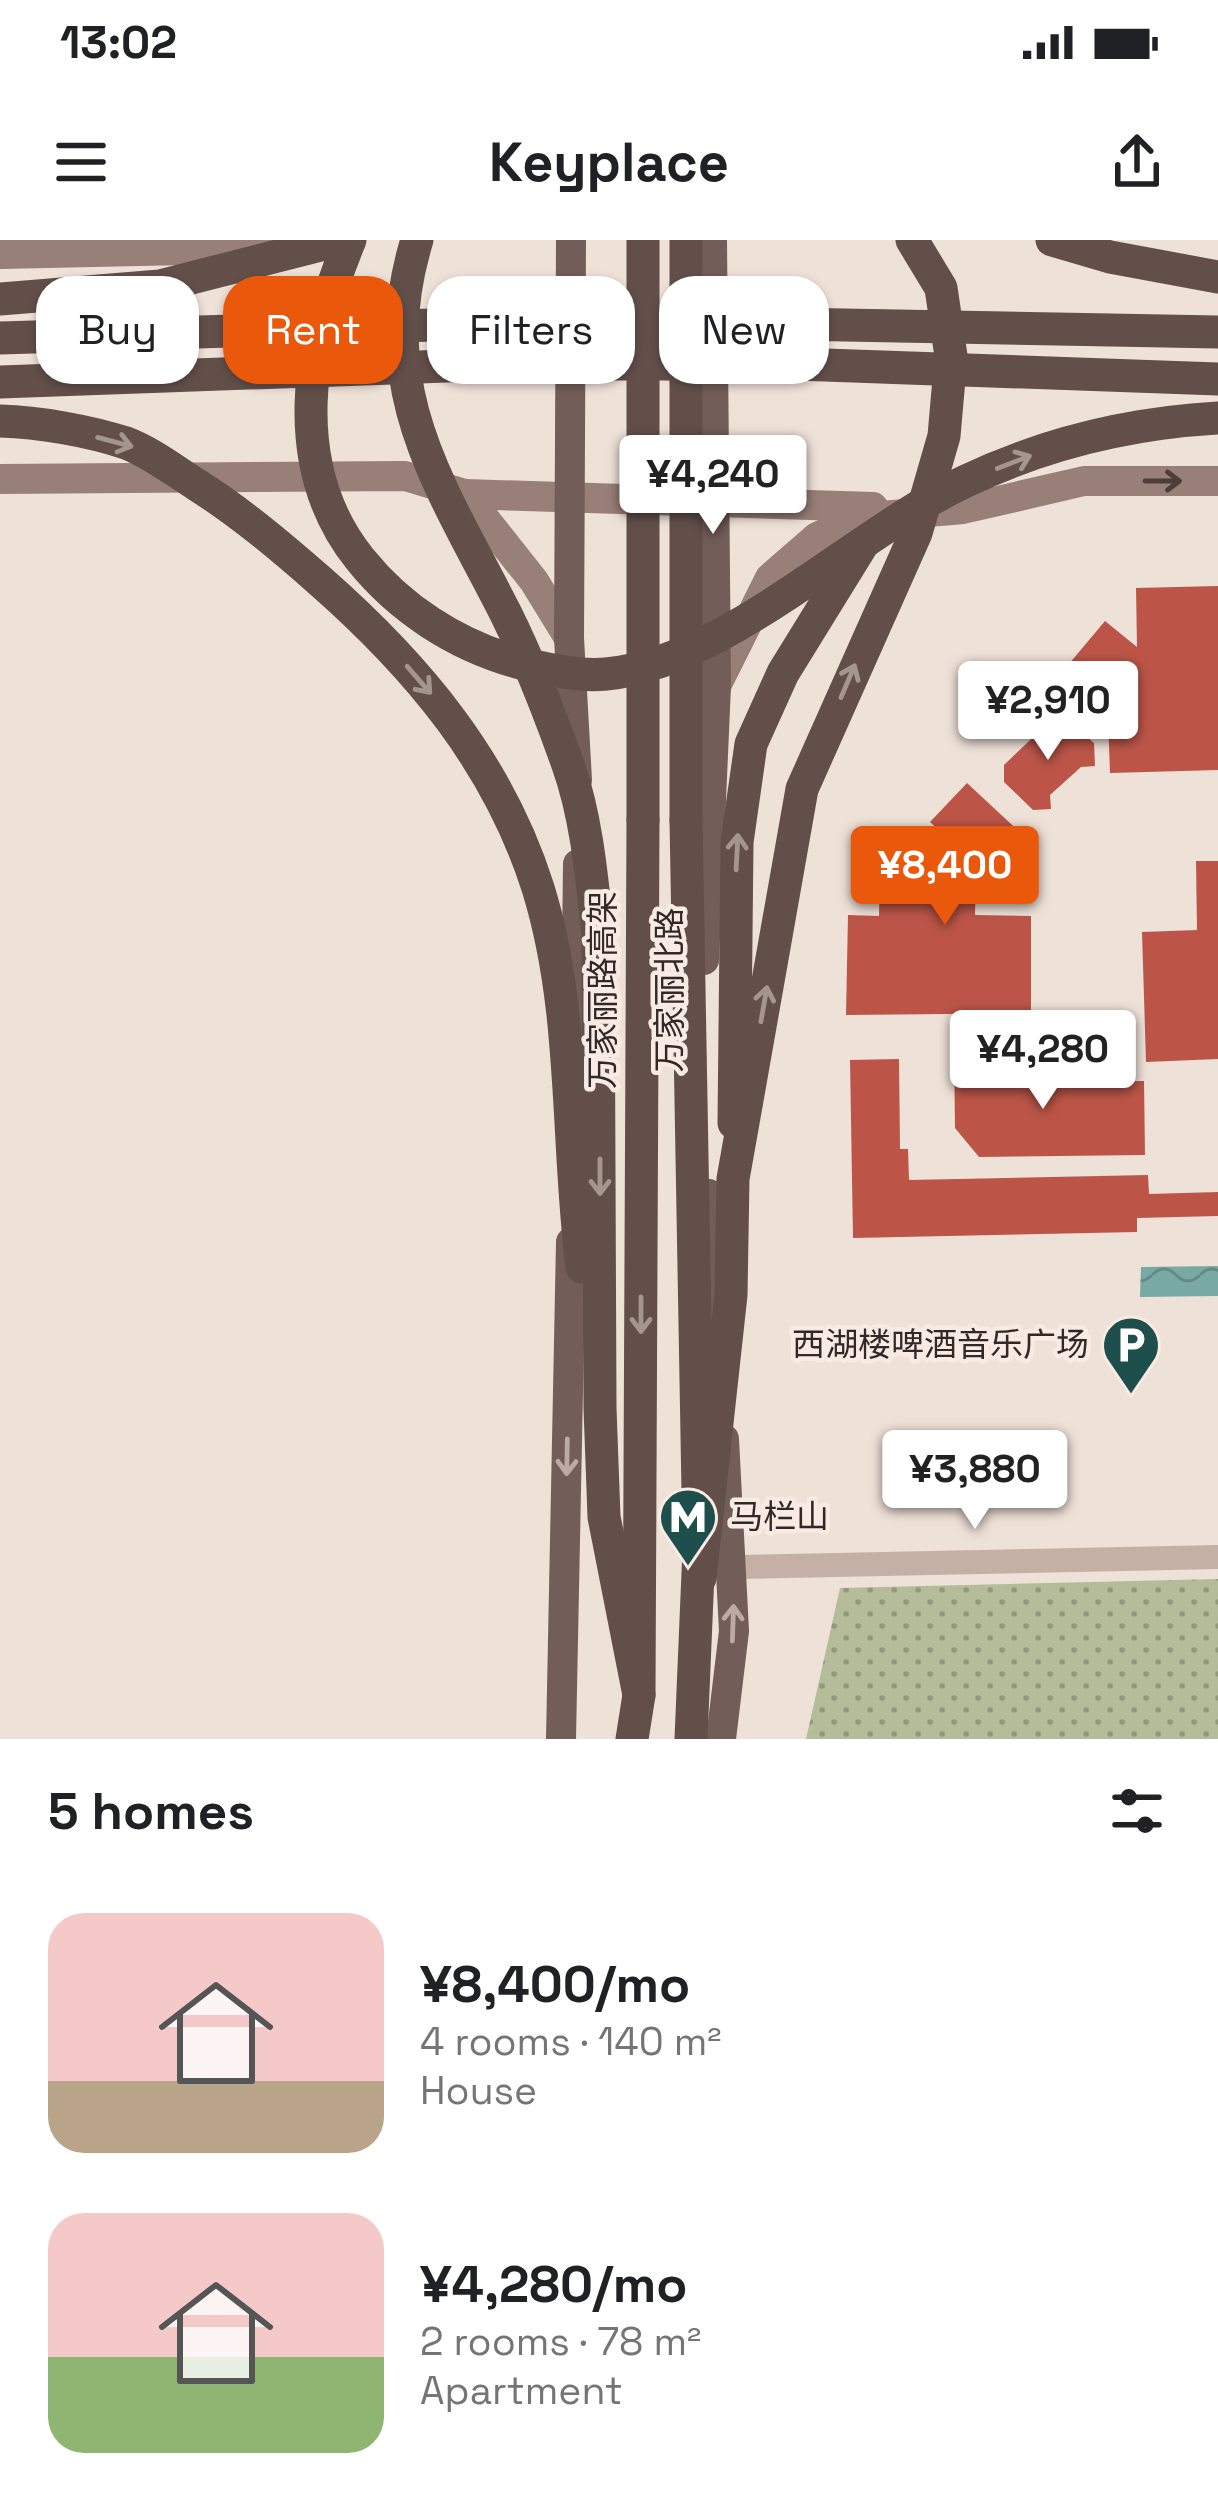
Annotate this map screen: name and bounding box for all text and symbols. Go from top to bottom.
text: 13:02 [60,14,177,71]
text: Keyplace [489,128,729,197]
icon: menu [48,129,114,195]
icon: share [1104,129,1170,195]
chip: Buy [36,276,199,384]
chip: Rent [223,276,403,384]
chip: Filters [427,276,635,384]
chip: New [659,276,829,384]
one-way arrow [95,433,133,455]
pin: ¥4,240 [615,435,811,537]
text: ¥4,240 [646,449,780,498]
one-way arrow [994,449,1031,471]
one-way arrow [1143,470,1182,492]
pin: ¥2,910 [950,661,1146,763]
one-way arrow [405,664,432,694]
one-way arrow [839,664,861,700]
text: ¥2,910 [985,675,1111,724]
pin: ¥8,400 [847,826,1043,928]
one-way arrow [726,833,749,872]
text: ¥8,400 [878,840,1012,889]
street label: 万家丽路高架 [582,891,624,1089]
street label: 万家丽北路 [649,908,691,1073]
one-way arrow [754,985,776,1024]
pin: ¥4,280 [945,1010,1141,1112]
text: ¥4,280 [977,1024,1109,1073]
one-way arrow [588,1157,611,1196]
one-way arrow [630,1295,652,1334]
parking icon: 西湖楼啤酒音乐广场 [1100,1314,1162,1396]
place label: 西湖楼啤酒音乐广场 [792,1324,1089,1366]
pin: ¥3,880 [877,1430,1073,1532]
one-way arrow [556,1437,579,1476]
text: ¥3,880 [909,1444,1041,1493]
metro station icon: 马栏山 [657,1486,719,1568]
place label: 马栏山 [730,1496,829,1538]
one-way arrow [722,1604,745,1643]
icon: filters [1104,1778,1170,1844]
text: 5 homes [48,1779,254,1844]
text: ¥8,400/mo [420,1952,690,2017]
icon: home [144,1961,288,2105]
text: 4 rooms · 140 m² [420,2017,722,2066]
text: House [420,2066,537,2115]
text: ¥4,280/mo [420,2252,688,2317]
icon: home [144,2261,288,2405]
text: 2 rooms · 78 m² [420,2317,701,2366]
text: Apartment [420,2366,623,2415]

